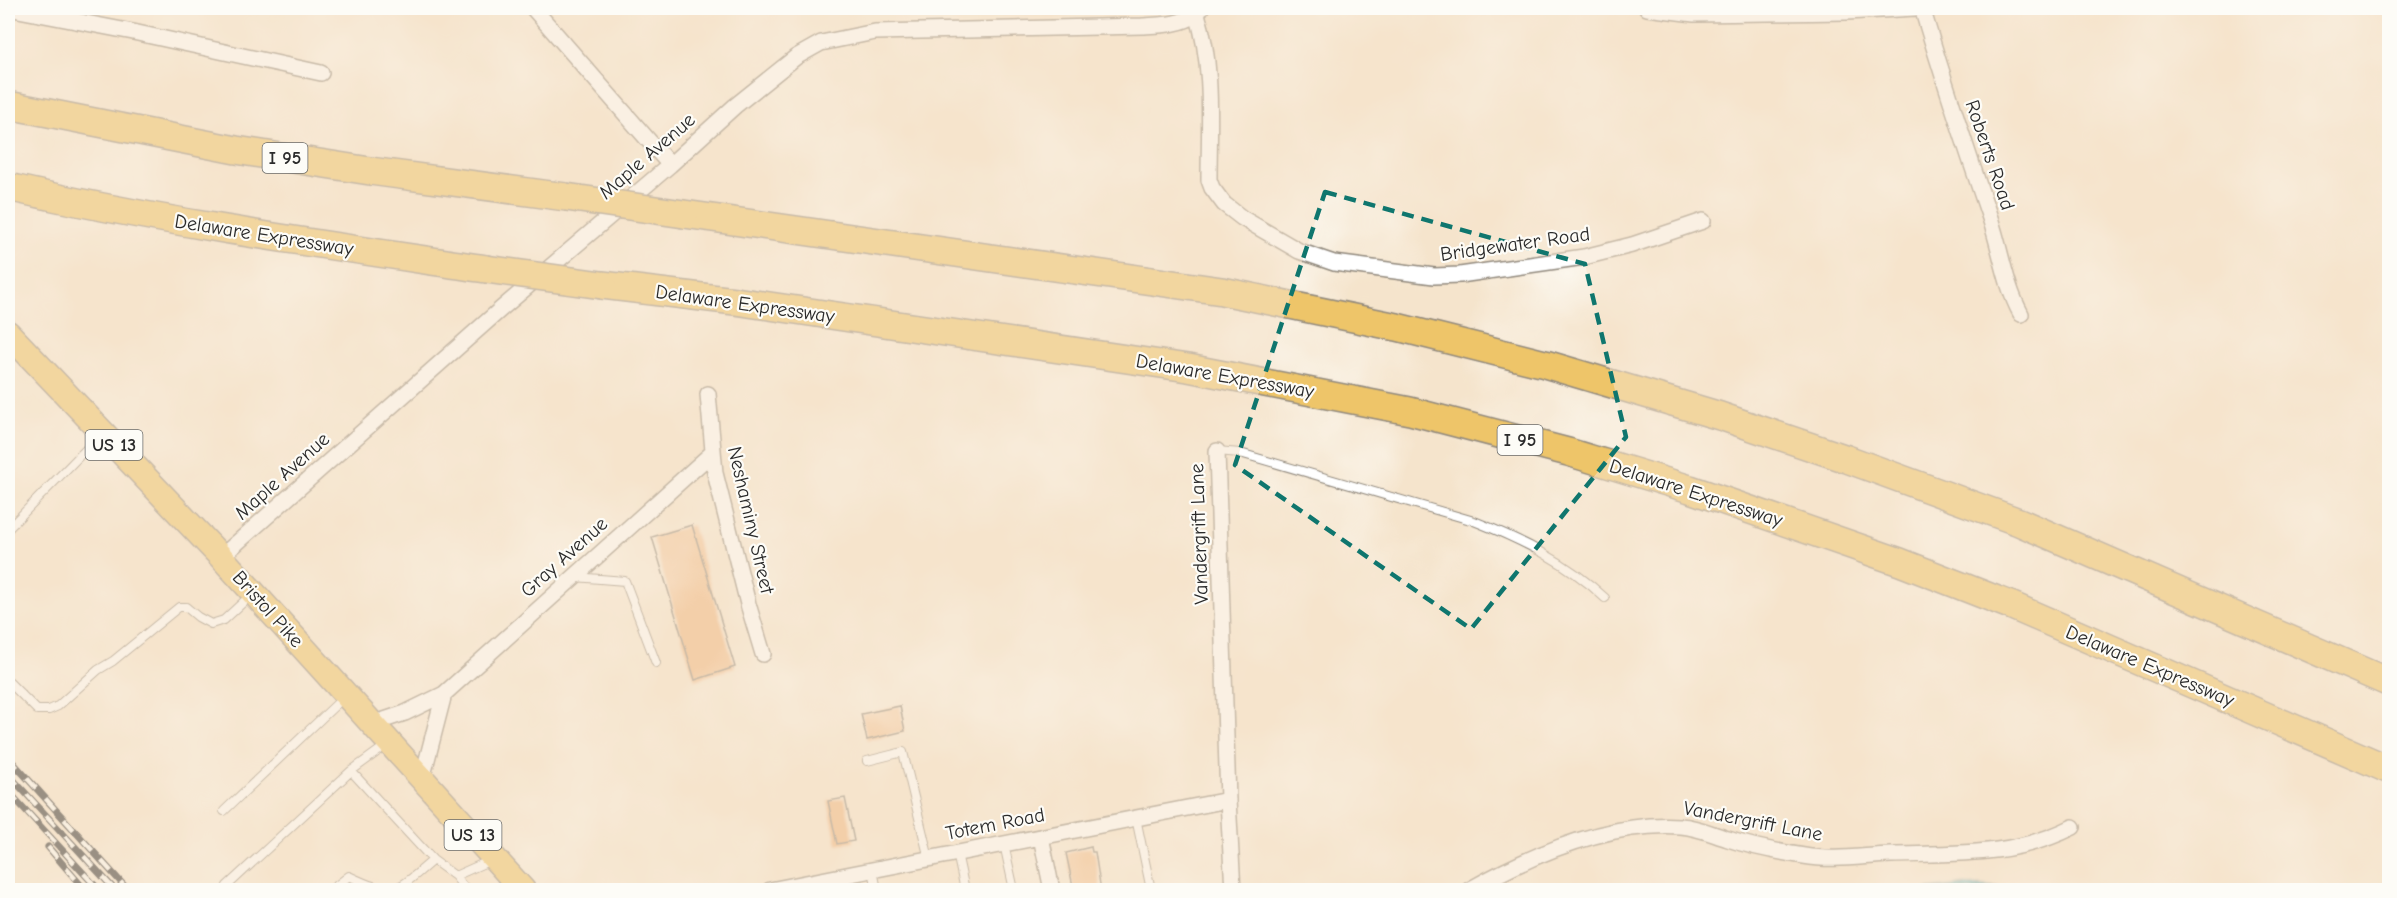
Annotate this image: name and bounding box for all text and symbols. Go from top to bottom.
street label: Roberts Road [1960,97,2020,213]
street label: Maple Avenue [594,108,700,204]
road number: I 95 [262,143,308,173]
street label: Delaware Expressway [173,210,355,261]
street label: Bridgewater Road [1439,222,1591,266]
street label: Delaware Expressway [654,280,836,328]
street label: Delaware Expressway [1134,349,1316,403]
road number: I 95 [1498,425,1543,455]
street label: Maple Avenue [230,427,334,525]
road number: US 13 [86,430,142,460]
street label: Neshaminy Street [723,444,779,597]
street label: Delaware Expressway [1607,454,1786,532]
street label: Vandergrift Lane [1185,463,1213,605]
street label: Gray Avenue [516,512,612,602]
street label: Bristol Pike [228,566,308,652]
street label: Delaware Expressway [2062,620,2238,712]
street label: Vandergrift Lane [1682,796,1824,846]
street label: Totem Road [943,803,1047,845]
road number: US 13 [444,820,502,850]

